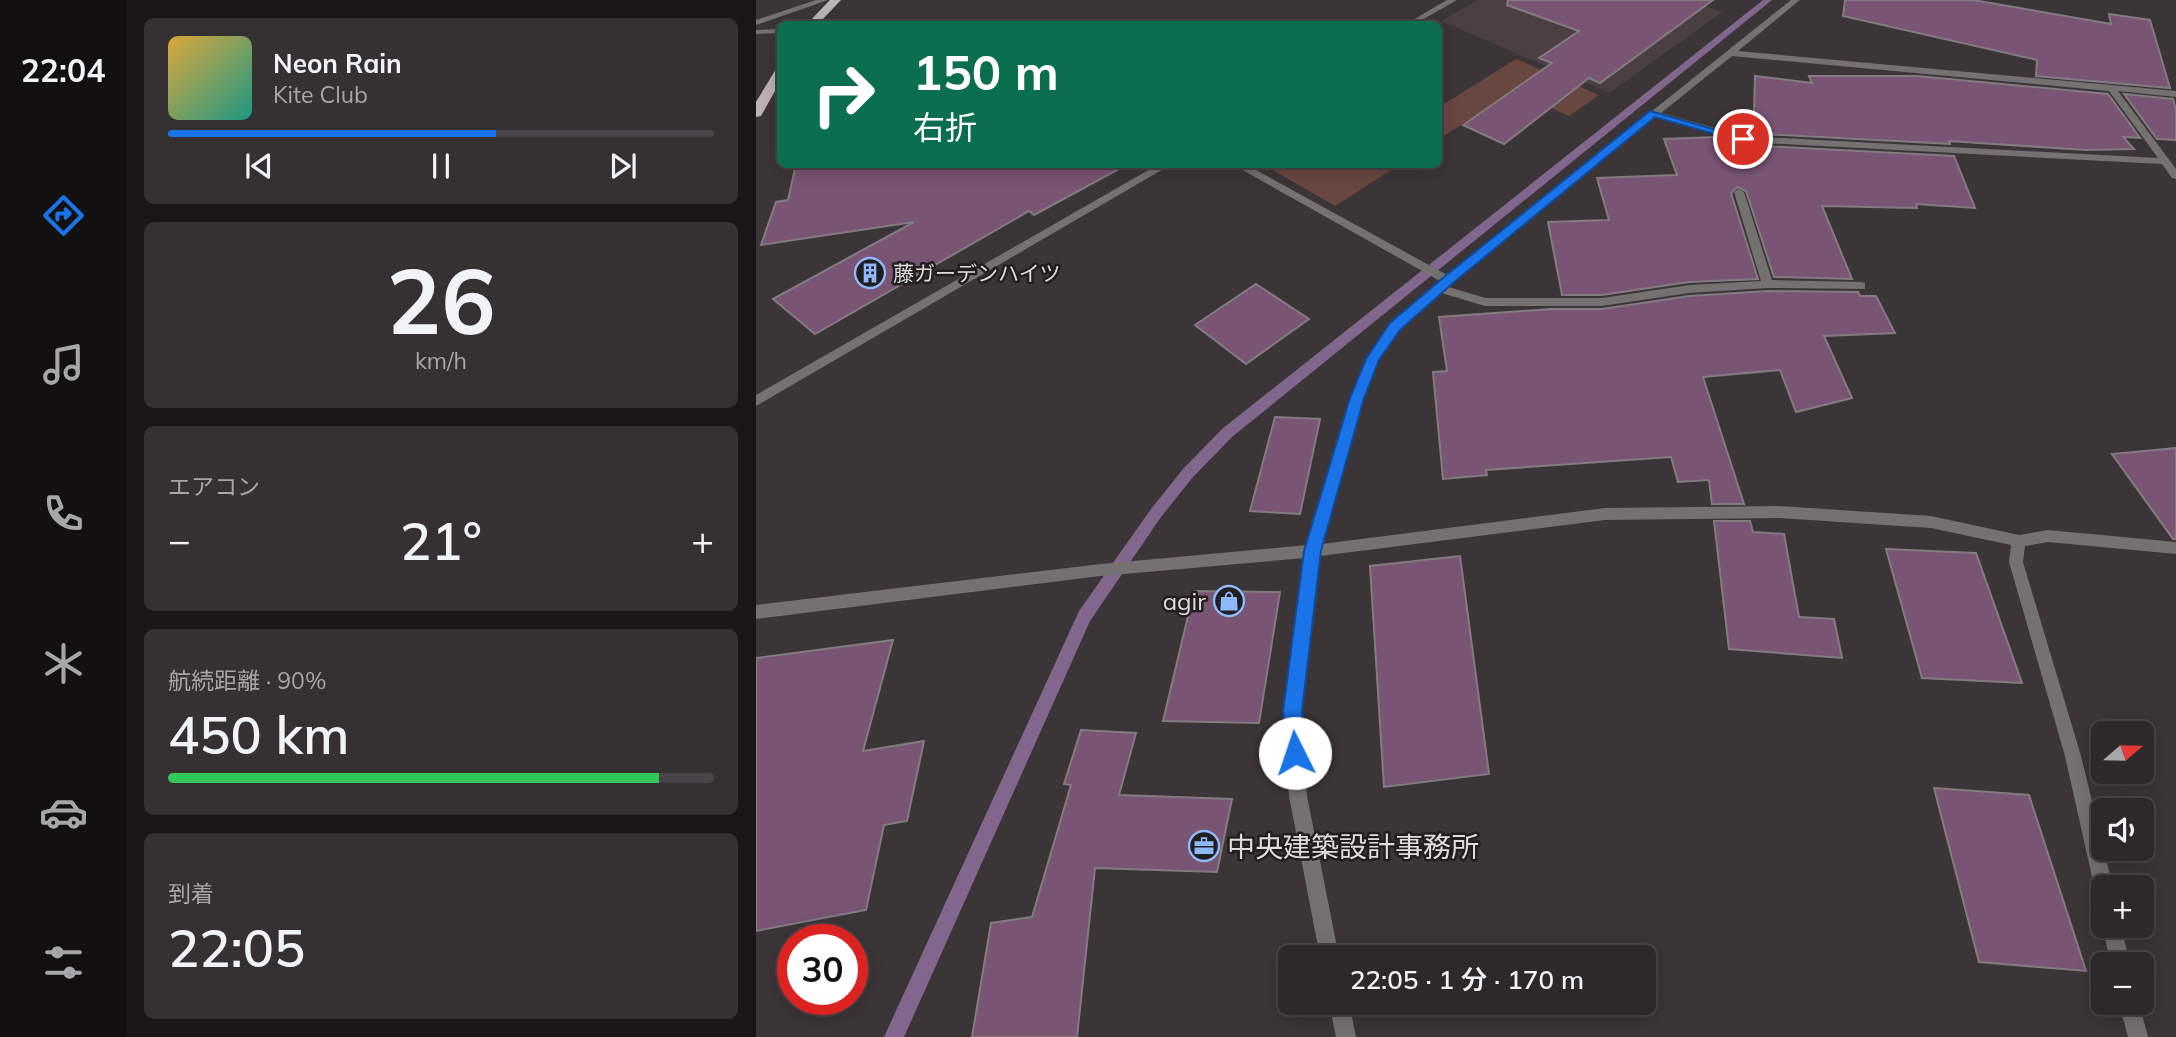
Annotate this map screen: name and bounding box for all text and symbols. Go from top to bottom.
text: 150 m [913,41,1059,102]
text: Neon Rain [273,47,402,80]
icon: right [798,49,889,140]
text: 22:04 [21,50,105,90]
text: Kite Club [273,80,368,109]
text: 右折 [913,107,977,147]
pin [1713,109,1773,169]
icon: arrive [1724,120,1762,158]
icon: previous [240,147,278,185]
icon: pause [422,147,460,185]
icon: next [604,147,642,185]
icon: directions [39,191,88,240]
text: 26 [386,243,496,357]
building icon: 藤ガーデンハイツ [853,256,887,290]
place label: 藤ガーデンハイツ [893,260,1061,286]
icon: music [39,340,88,389]
text: km/h [415,346,467,375]
text: エアコン [168,472,260,501]
icon: phone [39,489,88,538]
text: 21° [400,508,482,573]
text: − [168,516,191,564]
text: + [691,516,714,564]
shop icon: agir [1212,584,1246,618]
place label: agir [1163,586,1206,616]
icon: climate [39,639,88,688]
text: 航続距離 · 90% [168,666,326,695]
text: 450 km [168,702,349,767]
position arrow [1258,716,1332,790]
north arrow [2091,721,2154,784]
map controls [2091,721,2154,1015]
icon: car [39,788,88,837]
button: sound [2091,798,2154,861]
office icon: 中央建築設計事務所 [1187,829,1221,863]
place label: 中央建築設計事務所 [1227,829,1479,864]
button: + [2091,875,2154,938]
text: 到着 [168,879,214,908]
text: 22:05 [168,915,305,980]
speed limit sign: 30 [777,924,868,1015]
icon: filters [39,938,88,987]
button: − [2091,952,2154,1015]
text: 22:05 · 1 分 · 170 m [1350,963,1584,996]

